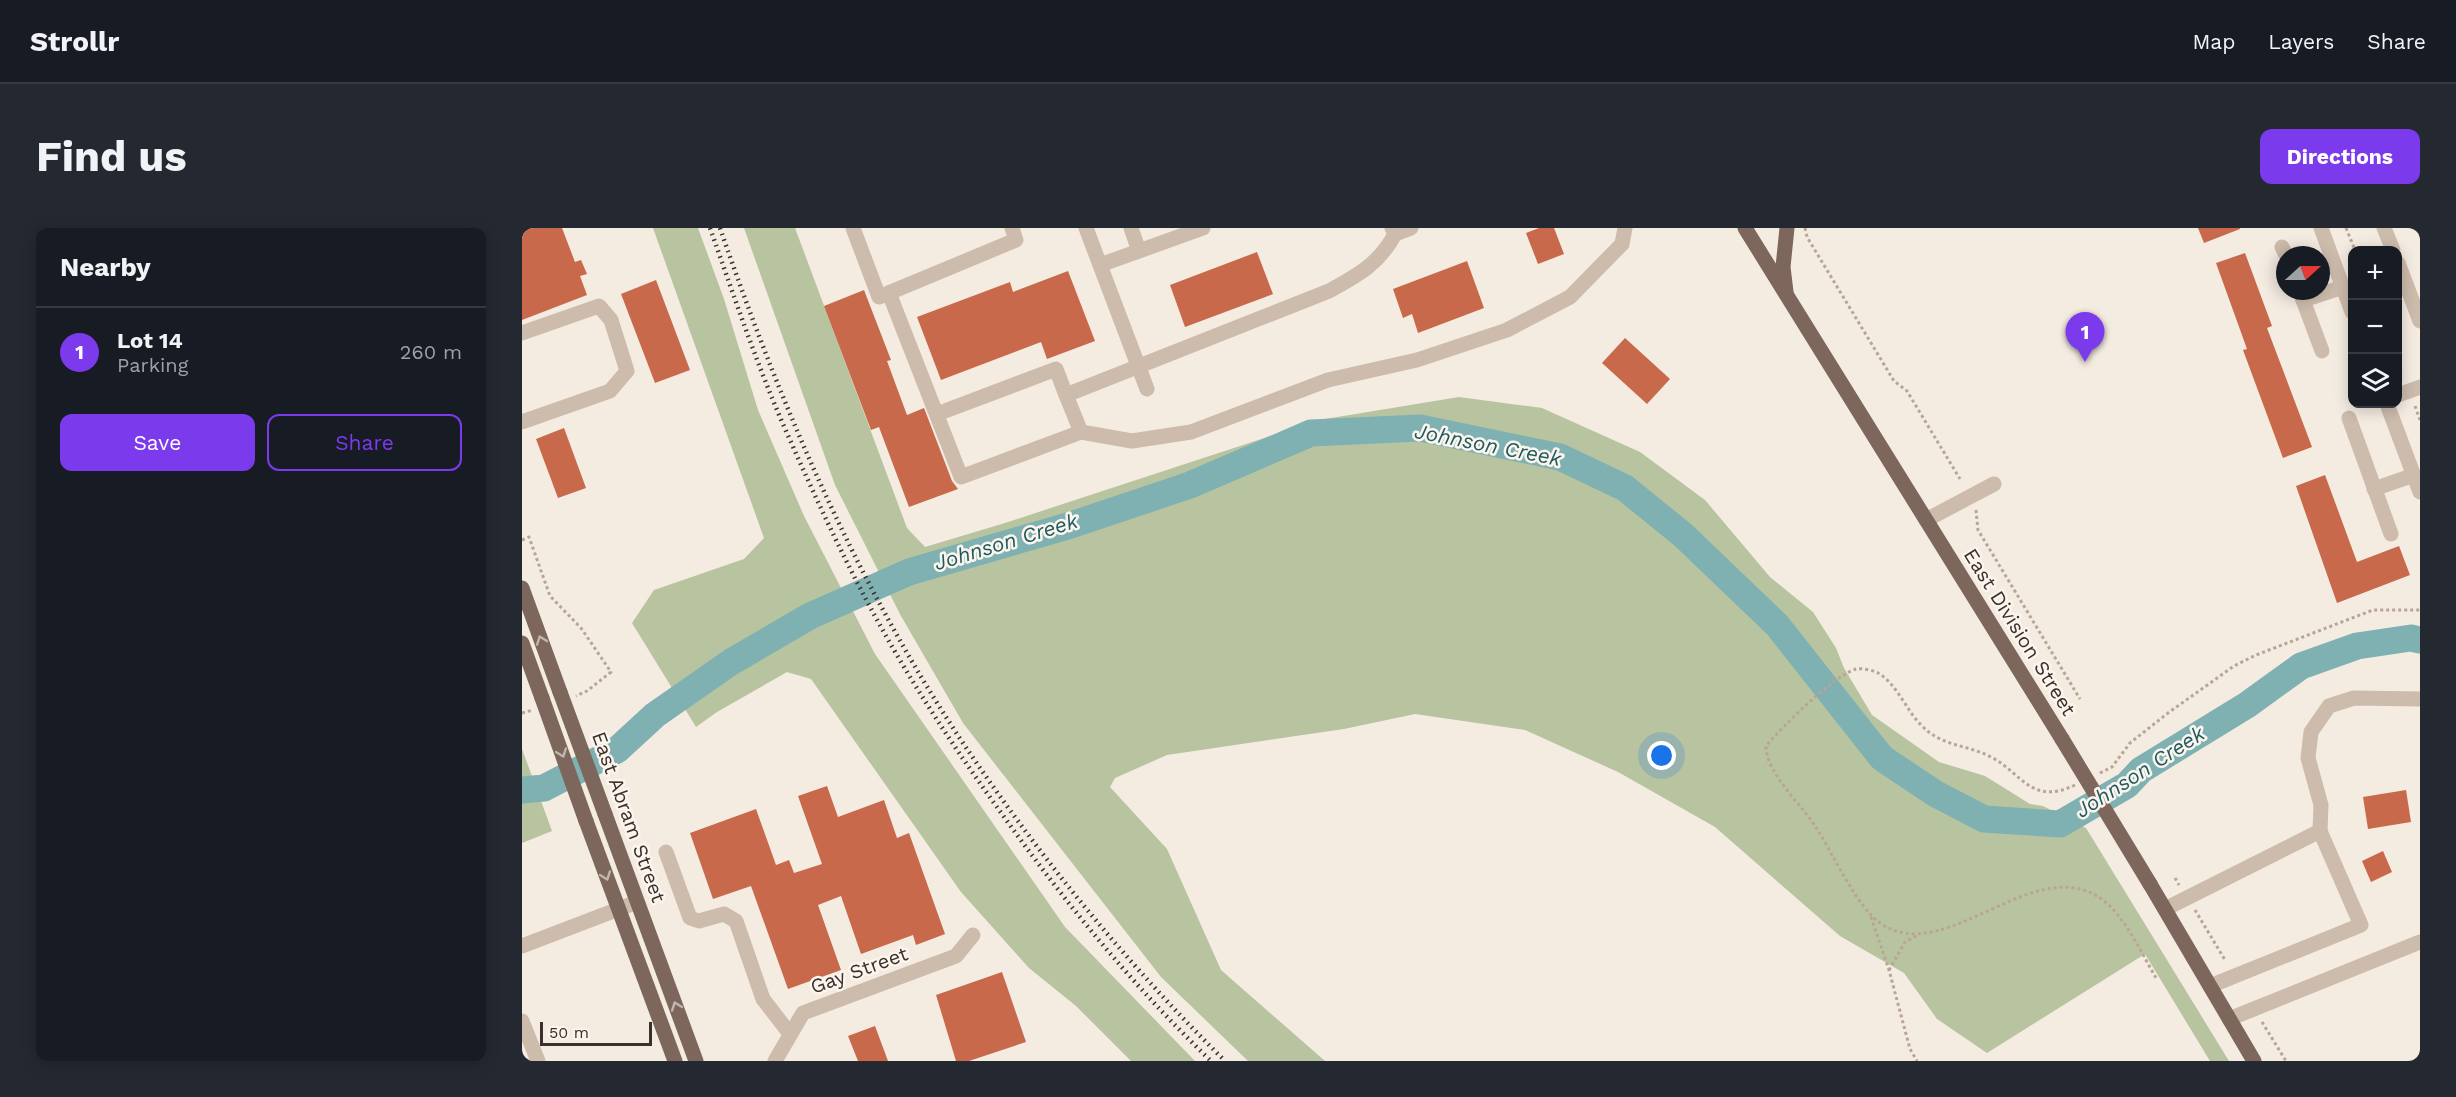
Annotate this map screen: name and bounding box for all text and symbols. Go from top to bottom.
text: Strollr [30,25,119,58]
text: Map [2192,29,2235,54]
text: Layers [2268,29,2334,54]
text: Share [2367,29,2426,54]
button: Directions [2260,129,2420,184]
text: Find us [36,132,187,181]
north arrow [2276,246,2330,300]
map controls [2348,246,2402,408]
button: + [2348,246,2402,300]
text: Nearby [60,252,151,282]
button: − [2348,300,2402,354]
pin: 1 [2066,312,2104,362]
text: Lot 14 [117,328,183,353]
text: 1 [75,340,84,364]
text: 260 m [400,340,462,364]
text: Parking [117,353,188,377]
button: layers [2348,354,2402,408]
button: Save [60,414,255,471]
button: Share [267,414,462,471]
water label: Johnson Creek [1413,418,1564,471]
water label: Johnson Creek [931,508,1081,575]
street label: East Division Street [1959,544,2081,720]
one-way arrow [536,635,549,646]
water label: Johnson Creek [2070,720,2209,823]
street label: East Abram Street [587,728,671,906]
your location [1647,741,1676,770]
one-way arrow [554,747,567,758]
one-way arrow [599,870,612,881]
street label: Gay Street [807,941,912,999]
one-way arrow [670,1001,683,1012]
scale bar [540,1019,652,1046]
text: 50 m [549,1023,589,1042]

